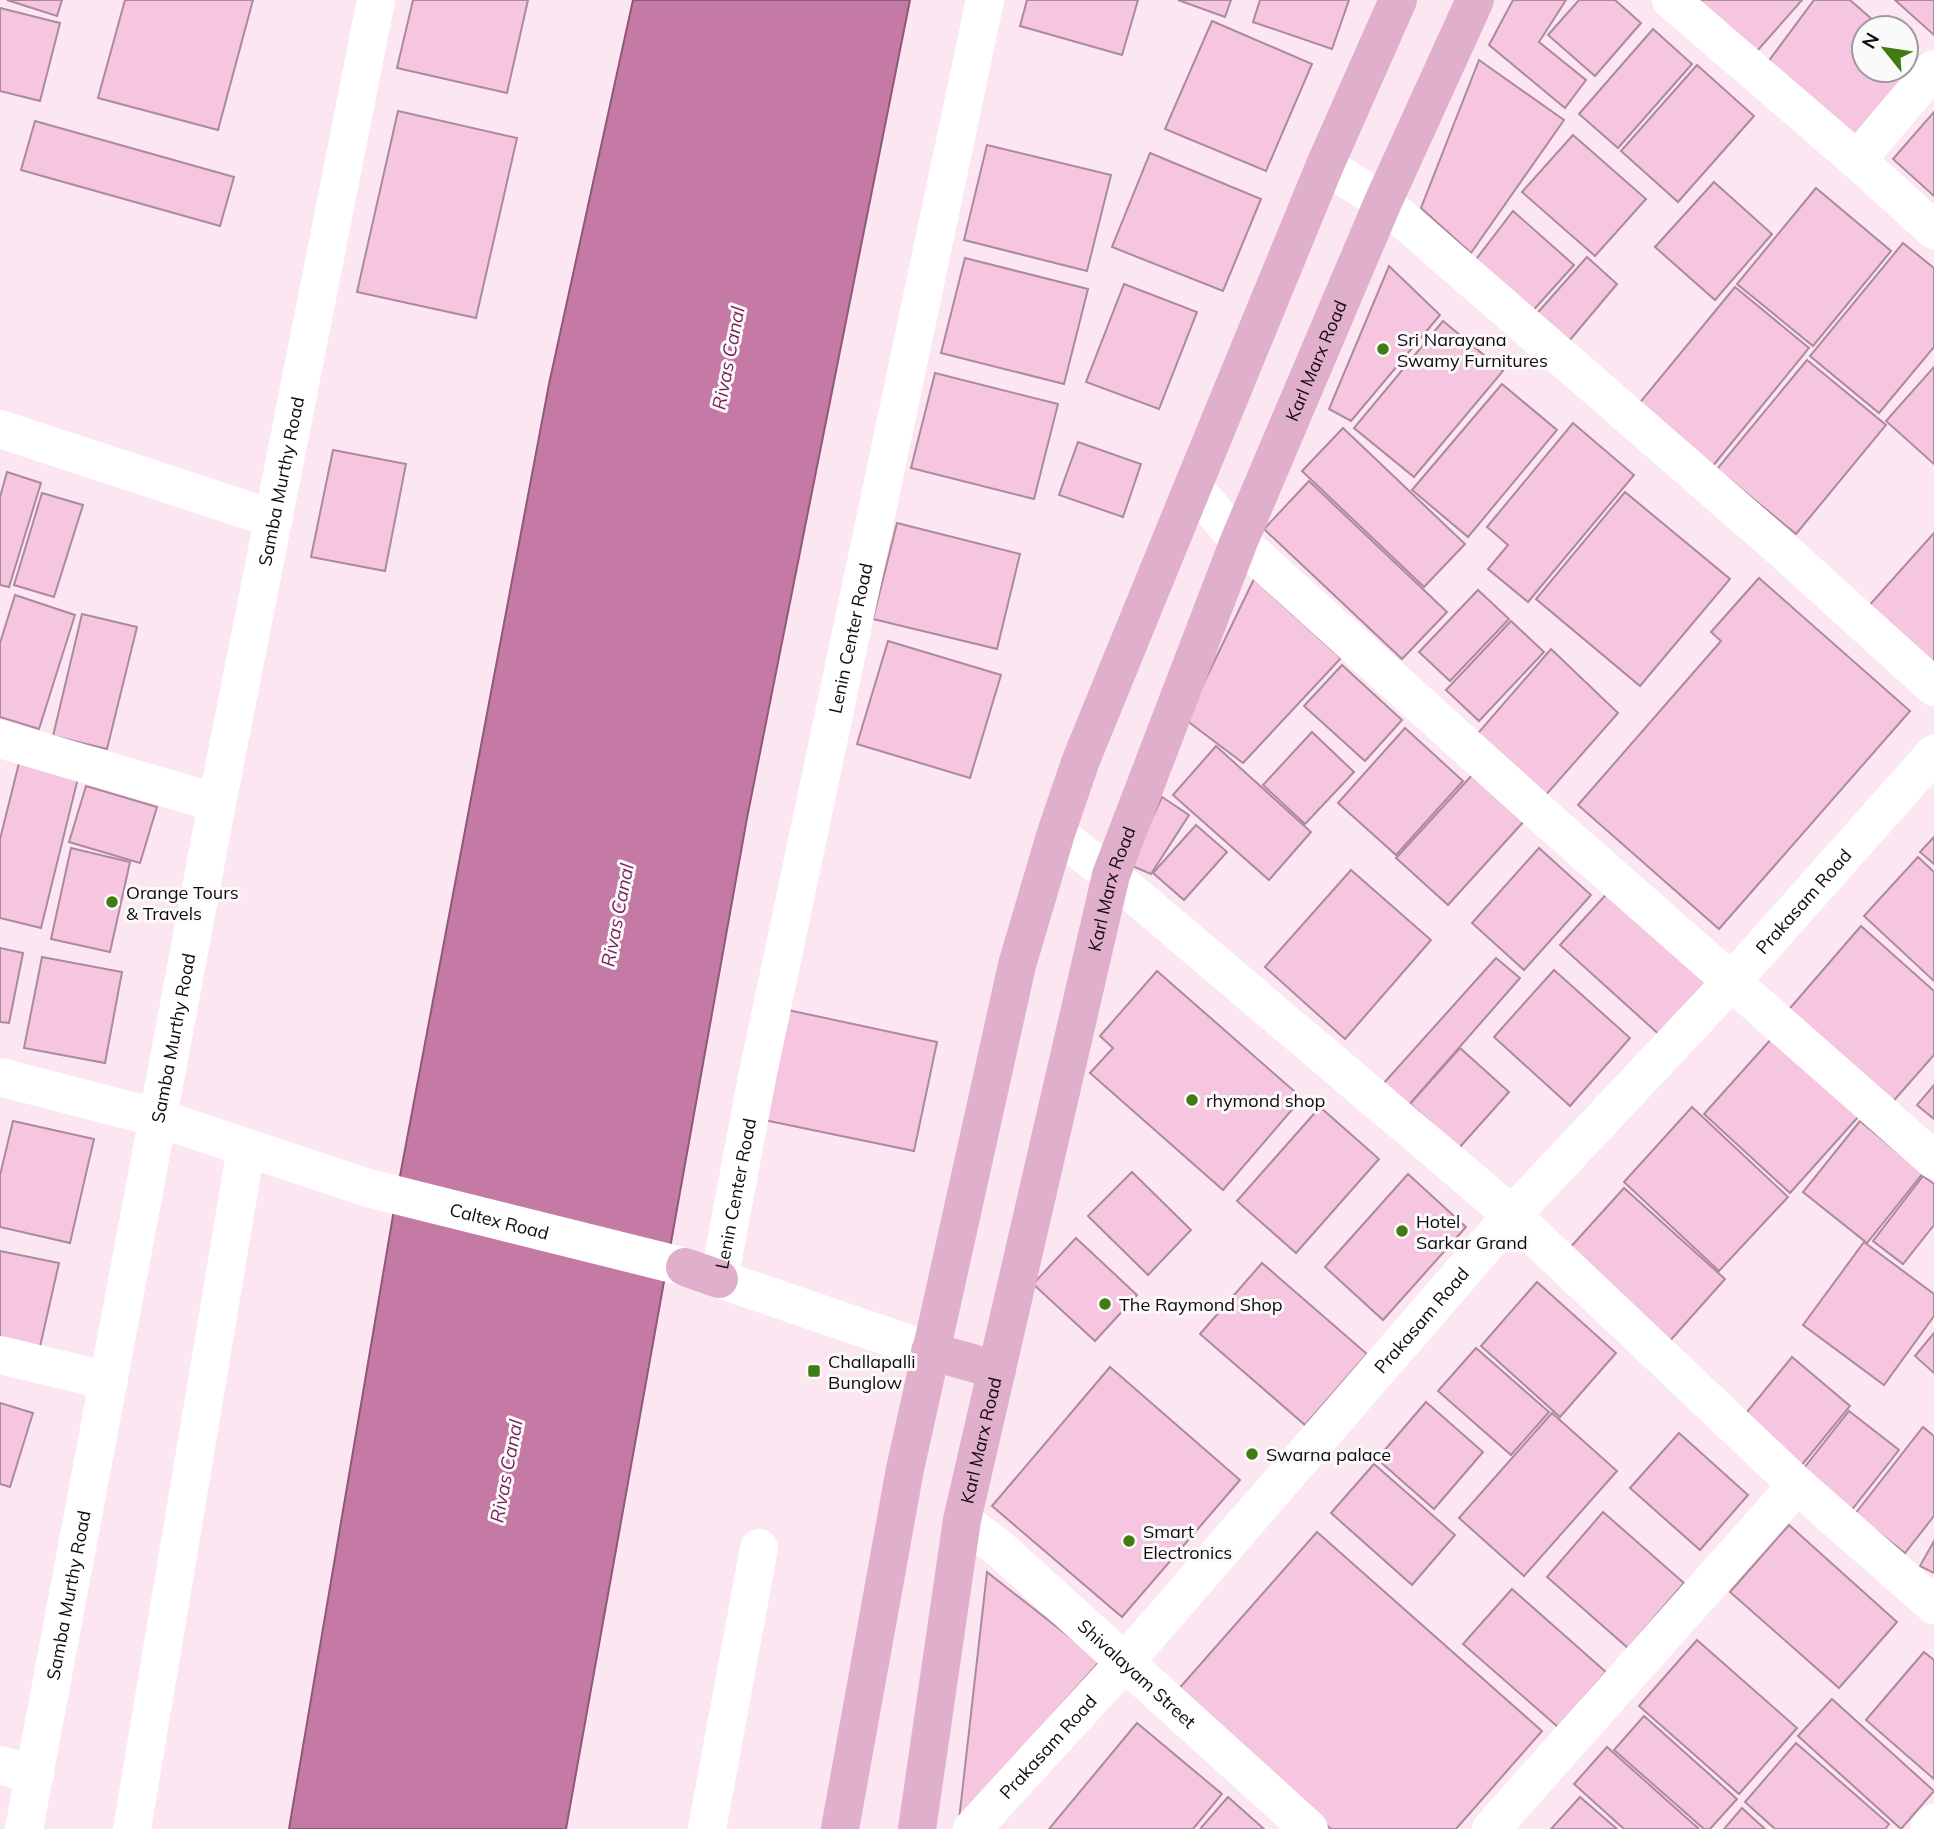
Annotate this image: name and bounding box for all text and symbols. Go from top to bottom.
north arrow [1850,14,1920,84]
text: N [1856,28,1884,53]
street label: Karl Marx Road [1280,297,1351,424]
water label: Rivas Canal [706,304,750,412]
place label: Sri Narayana Swamy Furnitures [1397,328,1548,372]
marker: Sri Narayana Swamy Furnitures [1375,341,1391,357]
street label: Samba Murthy Road [253,395,309,568]
street label: Lenin Center Road [823,561,877,716]
street label: Karl Marx Road [1082,823,1140,953]
street label: Prakasam Road [1750,844,1856,958]
water label: Rivas Canal [595,861,639,969]
place label: Orange Tours & Travels [126,881,239,925]
marker: Orange Tours & Travels [104,894,120,910]
street label: Samba Murthy Road [146,951,200,1125]
place label: rhymond shop [1206,1089,1325,1112]
marker: rhymond shop [1184,1092,1200,1108]
street label: Lenin Center Road [710,1116,761,1271]
street label: Caltex Road [447,1197,551,1244]
place label: Hotel Sarkar Grand [1416,1210,1528,1254]
marker: Hotel Sarkar Grand [1394,1223,1410,1239]
street label: Prakasam Road [1369,1262,1473,1378]
place label: The Raymond Shop [1119,1293,1283,1316]
marker: The Raymond Shop [1097,1296,1113,1312]
place label: Challapalli Bunglow [828,1350,915,1394]
marker: Challapalli Bunglow [806,1363,822,1379]
street label: Karl Marx Road [955,1375,1006,1506]
water label: Rivas Canal [484,1417,528,1525]
place label: Swarna palace [1266,1443,1391,1466]
marker: Swarna palace [1244,1446,1260,1462]
street label: Samba Murthy Road [41,1508,95,1682]
place label: Smart Electronics [1143,1520,1232,1564]
marker: Smart Electronics [1121,1533,1137,1549]
street label: Shivalayam Street [1073,1614,1201,1733]
street label: Prakasam Road [994,1689,1101,1803]

